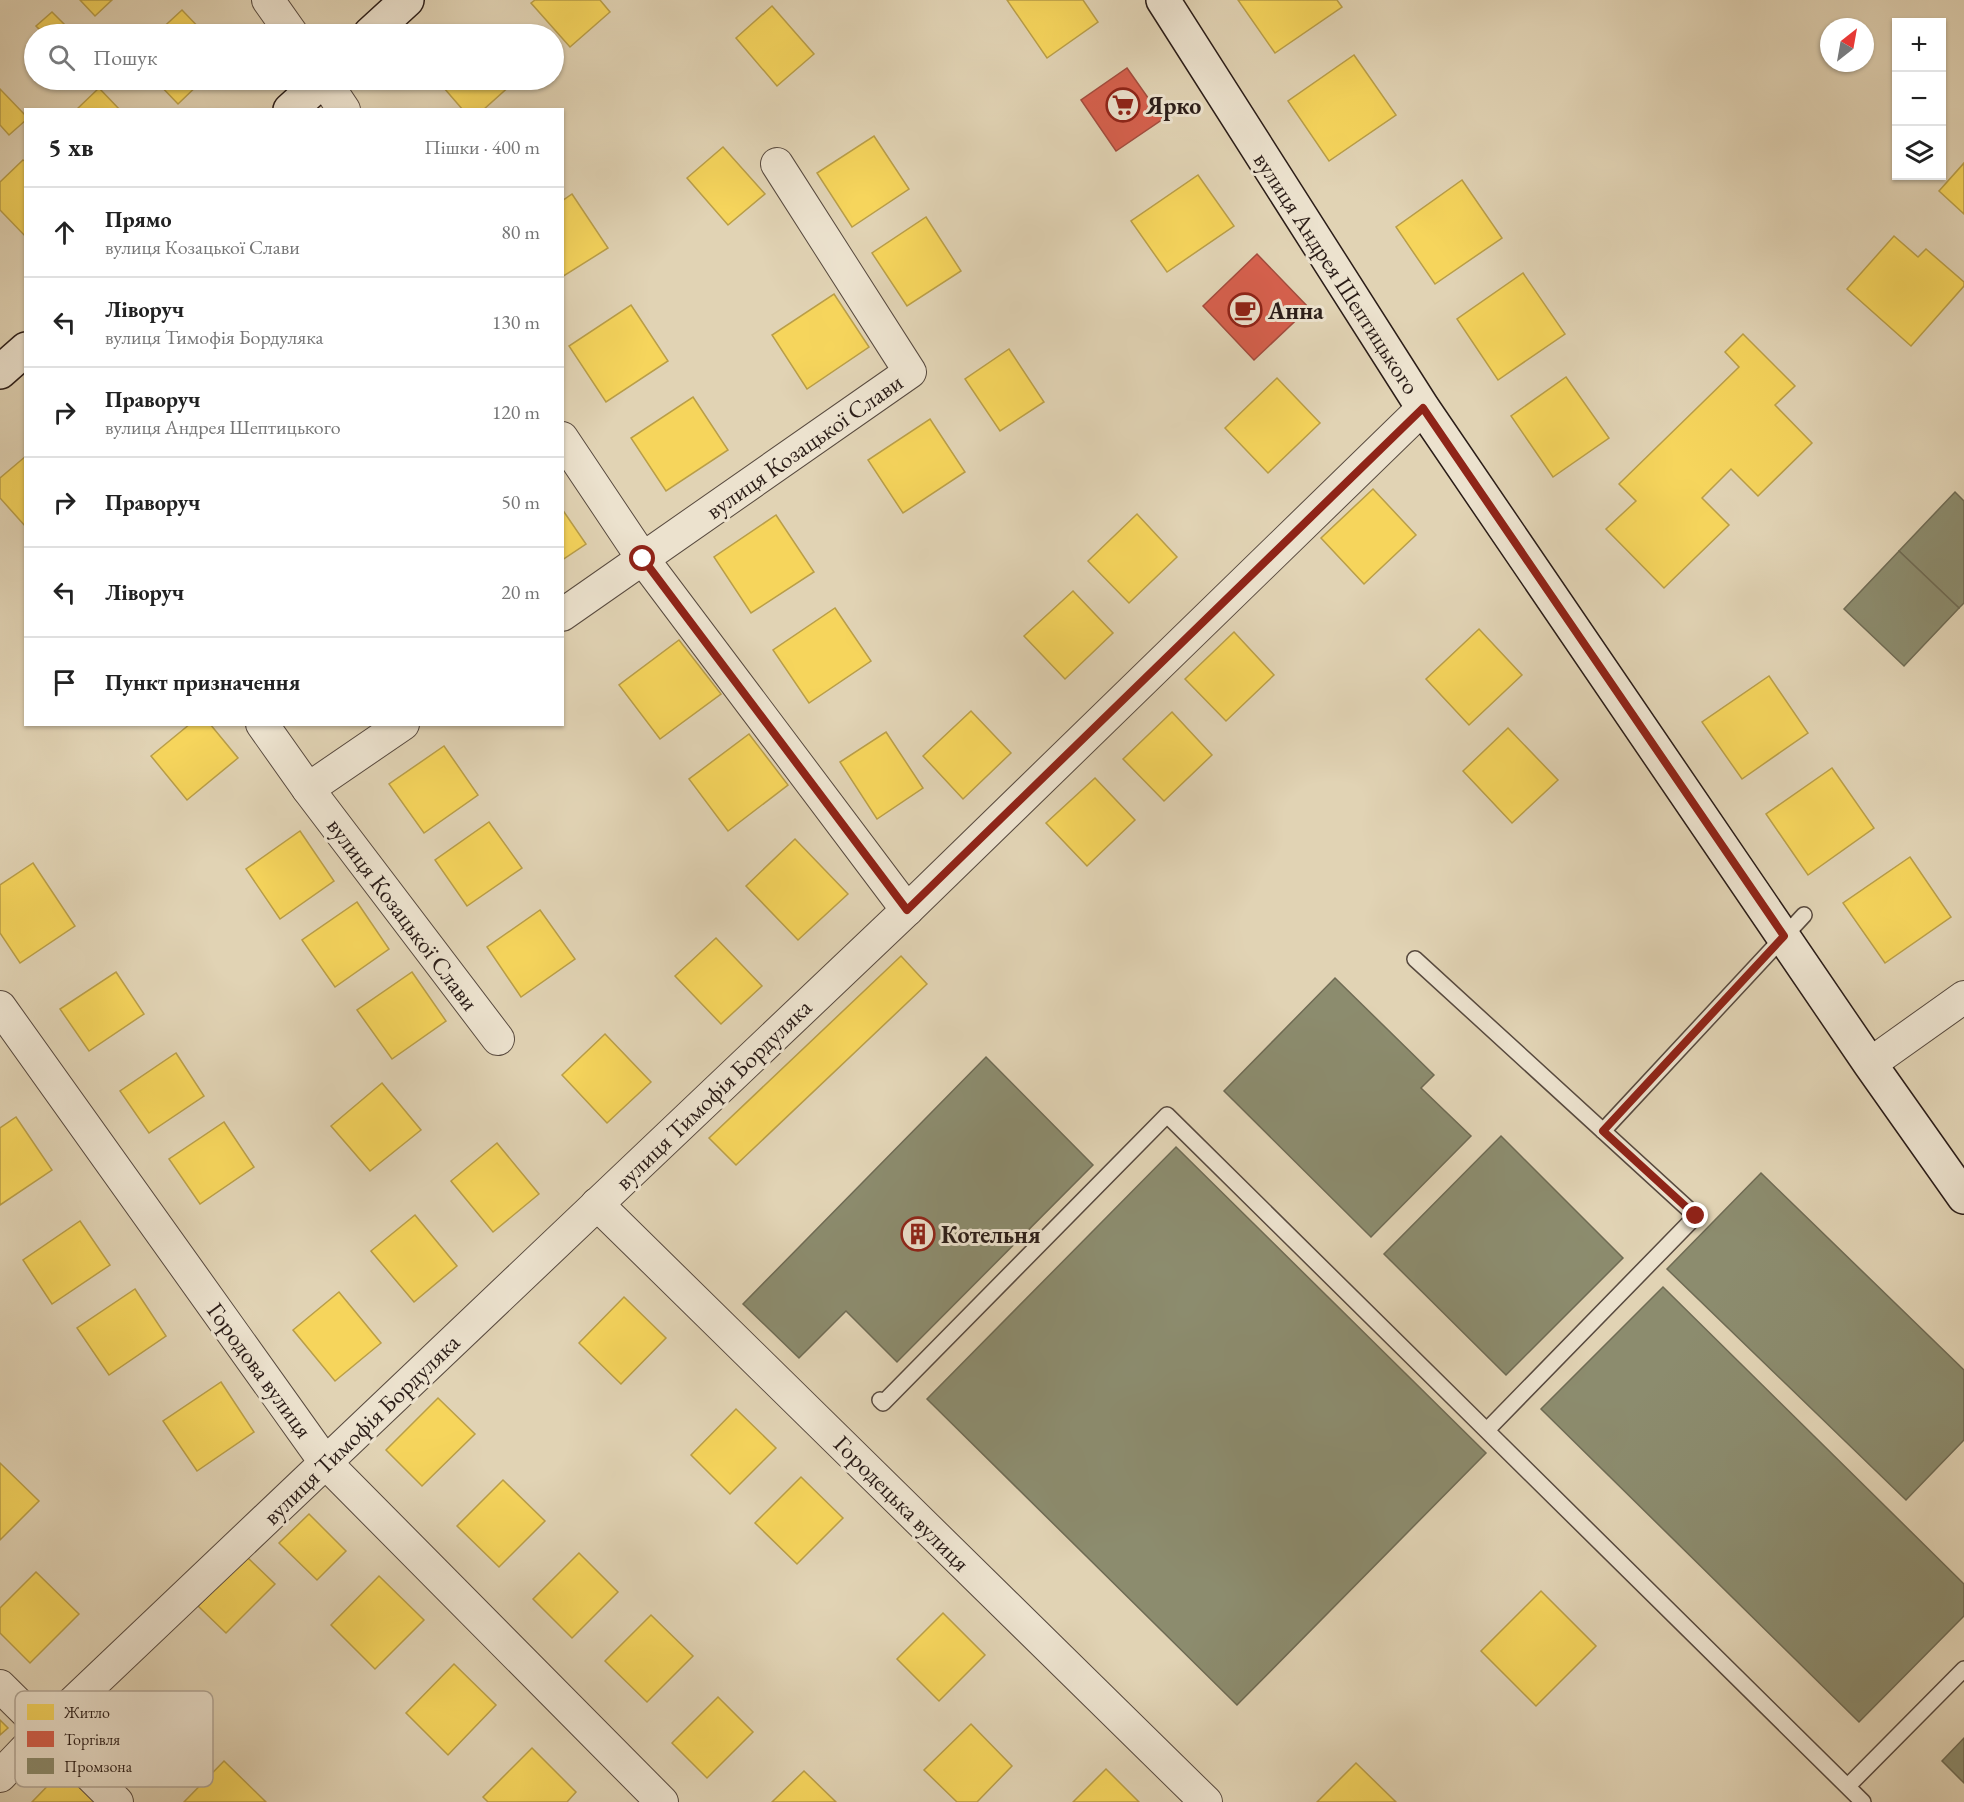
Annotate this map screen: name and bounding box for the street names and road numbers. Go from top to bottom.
street label: вулиця Андрея Шептицького [1247,146,1427,400]
street label: вулиця Козацької Слави [699,366,909,526]
street label: вулиця Козацької Слави [320,811,486,1017]
street label: вулиця Тимофія Бордуляка [608,992,818,1196]
street label: Городова вулиця [200,1296,320,1444]
street label: вулиця Тимофія Бордуляка [256,1327,466,1531]
street label: Городецька вулиця [827,1428,977,1578]

